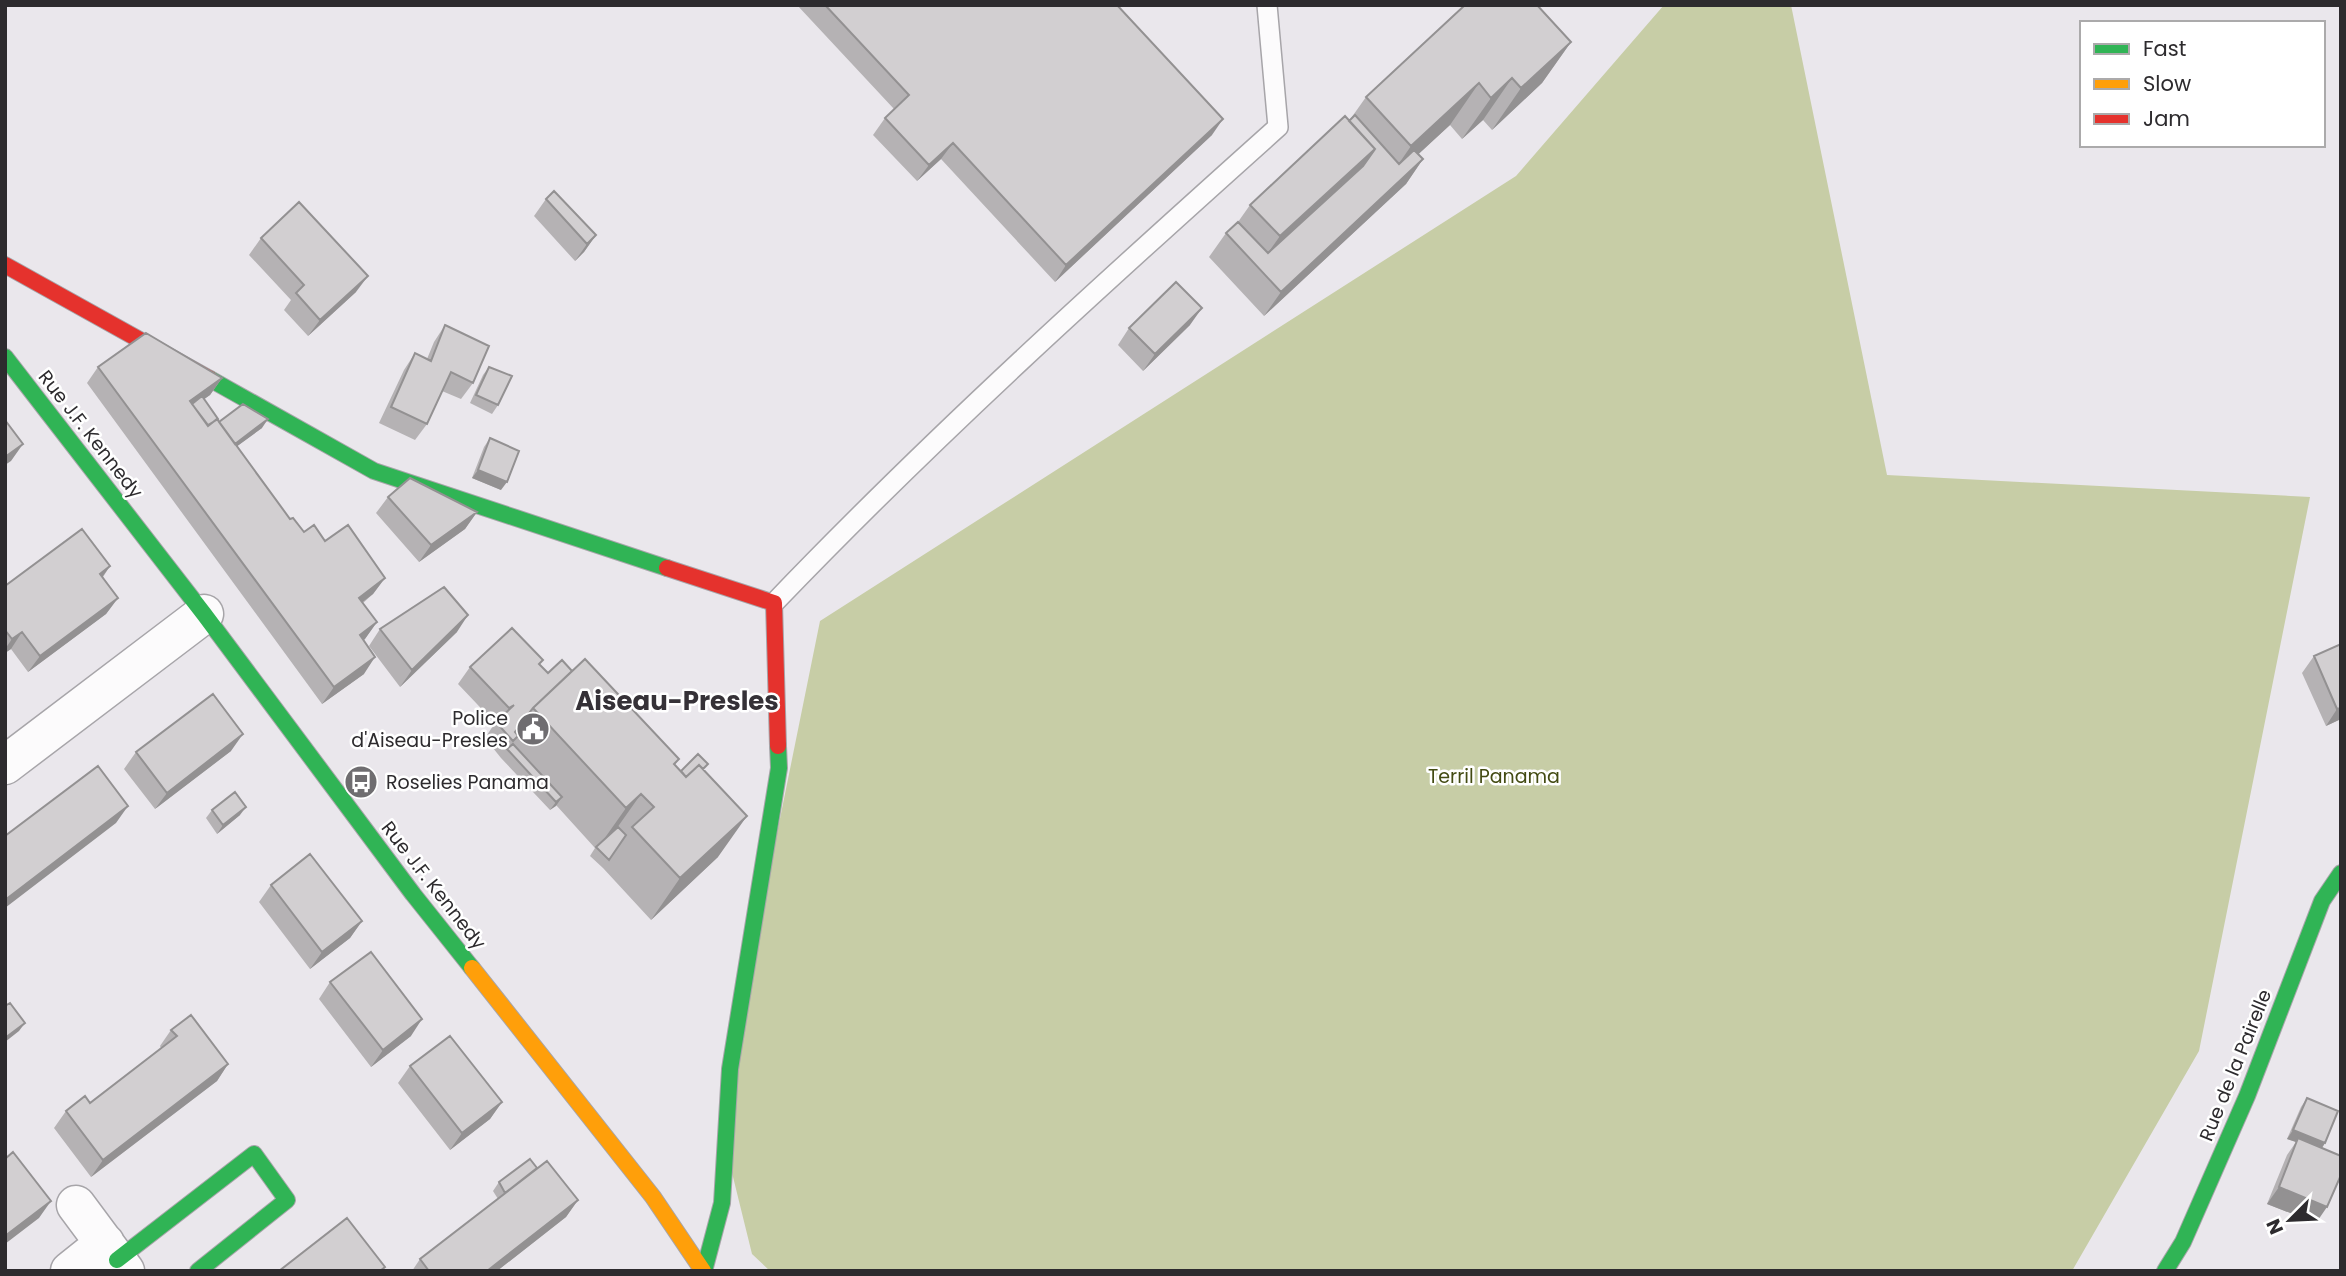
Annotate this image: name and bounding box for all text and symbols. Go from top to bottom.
legend [2080,21,2325,147]
text: Fast [2143,34,2186,63]
text: Slow [2143,69,2191,98]
text: Jam [2143,104,2190,133]
street label: Rue J.F. Kennedy [32,365,149,504]
district label: Aiseau-Presles [575,683,779,719]
place label: Police d'Aiseau-Presles [351,705,508,754]
public building icon: Police d'Aiseau-Presles [514,710,552,748]
bus stop icon: Roselies Panama [342,763,380,801]
park label: Terril Panama [1428,763,1560,790]
place label: Roselies Panama [386,769,549,796]
street label: Rue J.F. Kennedy [375,816,492,955]
street label: Rue de la Pairelle [2193,985,2278,1145]
north arrow [2255,1185,2325,1255]
text: N [2260,1215,2290,1239]

